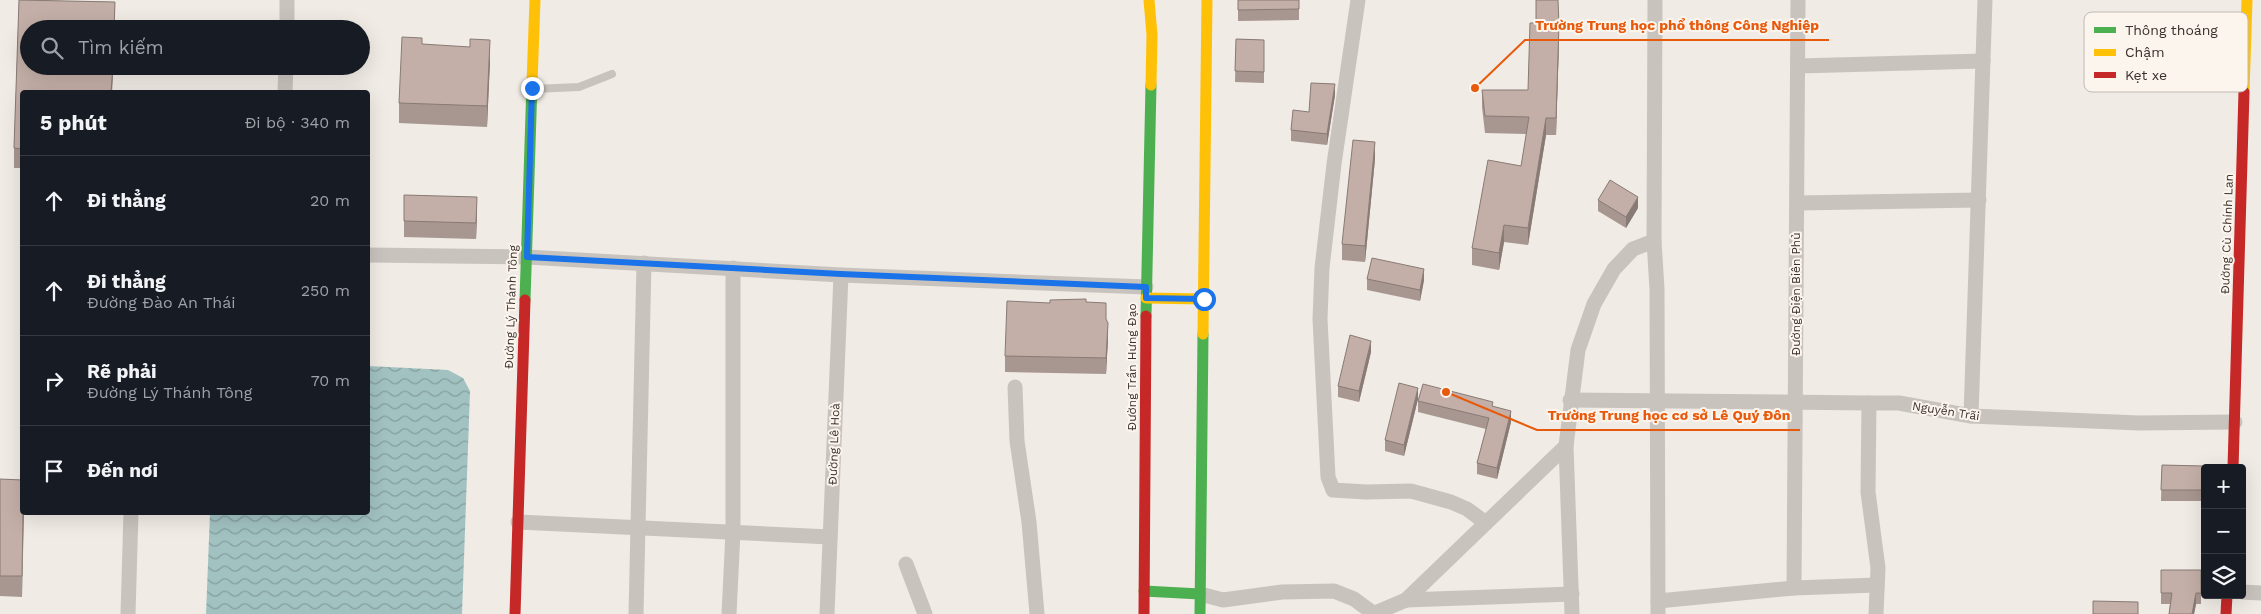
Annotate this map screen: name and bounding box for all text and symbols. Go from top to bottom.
callout: Trường Trung học phổ thông Công Nghiệp [1525,11,1829,40]
legend [2084,12,2248,92]
text: Trường Trung học phổ thông Công Nghiệp [1535,17,1819,33]
search box [20,20,370,75]
text: Thông thoáng [2125,22,2218,38]
icon: search [38,34,66,62]
text: Tìm kiếm [78,36,164,59]
text: Chậm [2125,44,2165,60]
text: Kẹt xe [2125,67,2167,83]
route end [521,77,544,100]
text: 5 phút [40,110,107,135]
text: Đi bộ · 340 m [245,113,350,132]
street label: Đường Cù Chính Lan [2218,174,2236,294]
icon: ahead [40,187,68,215]
text: Đi thẳng [87,189,166,212]
text: 20 m [310,191,350,210]
street label: Đường Điện Biên Phủ [1789,232,1803,356]
street label: Đường Lý Thánh Tông [502,244,520,369]
text: Đi thẳng [87,270,166,293]
icon: ahead [40,277,68,305]
text: 250 m [301,281,350,300]
route start [1193,288,1216,311]
text: Đường Đào An Thái [87,293,235,312]
street label: Đường Trần Hưng Đạo [1125,303,1139,431]
text: Rẽ phải [87,360,157,383]
icon: right [40,367,68,395]
text: 70 m [311,371,350,390]
text: Đường Lý Thánh Tông [87,383,252,402]
street label: Nguyễn Trãi [1911,399,1981,423]
callout: Trường Trung học cơ sở Lê Quý Đôn [1537,401,1800,430]
street label: Đường Lê Hoà [826,403,842,485]
text: Trường Trung học cơ sở Lê Quý Đôn [1548,407,1790,423]
icon: arrive [40,457,68,485]
text: Đến nơi [87,459,158,482]
map controls [2201,464,2246,599]
button: + [2201,464,2246,509]
button: − [2201,509,2246,554]
button: layers [2201,554,2246,599]

